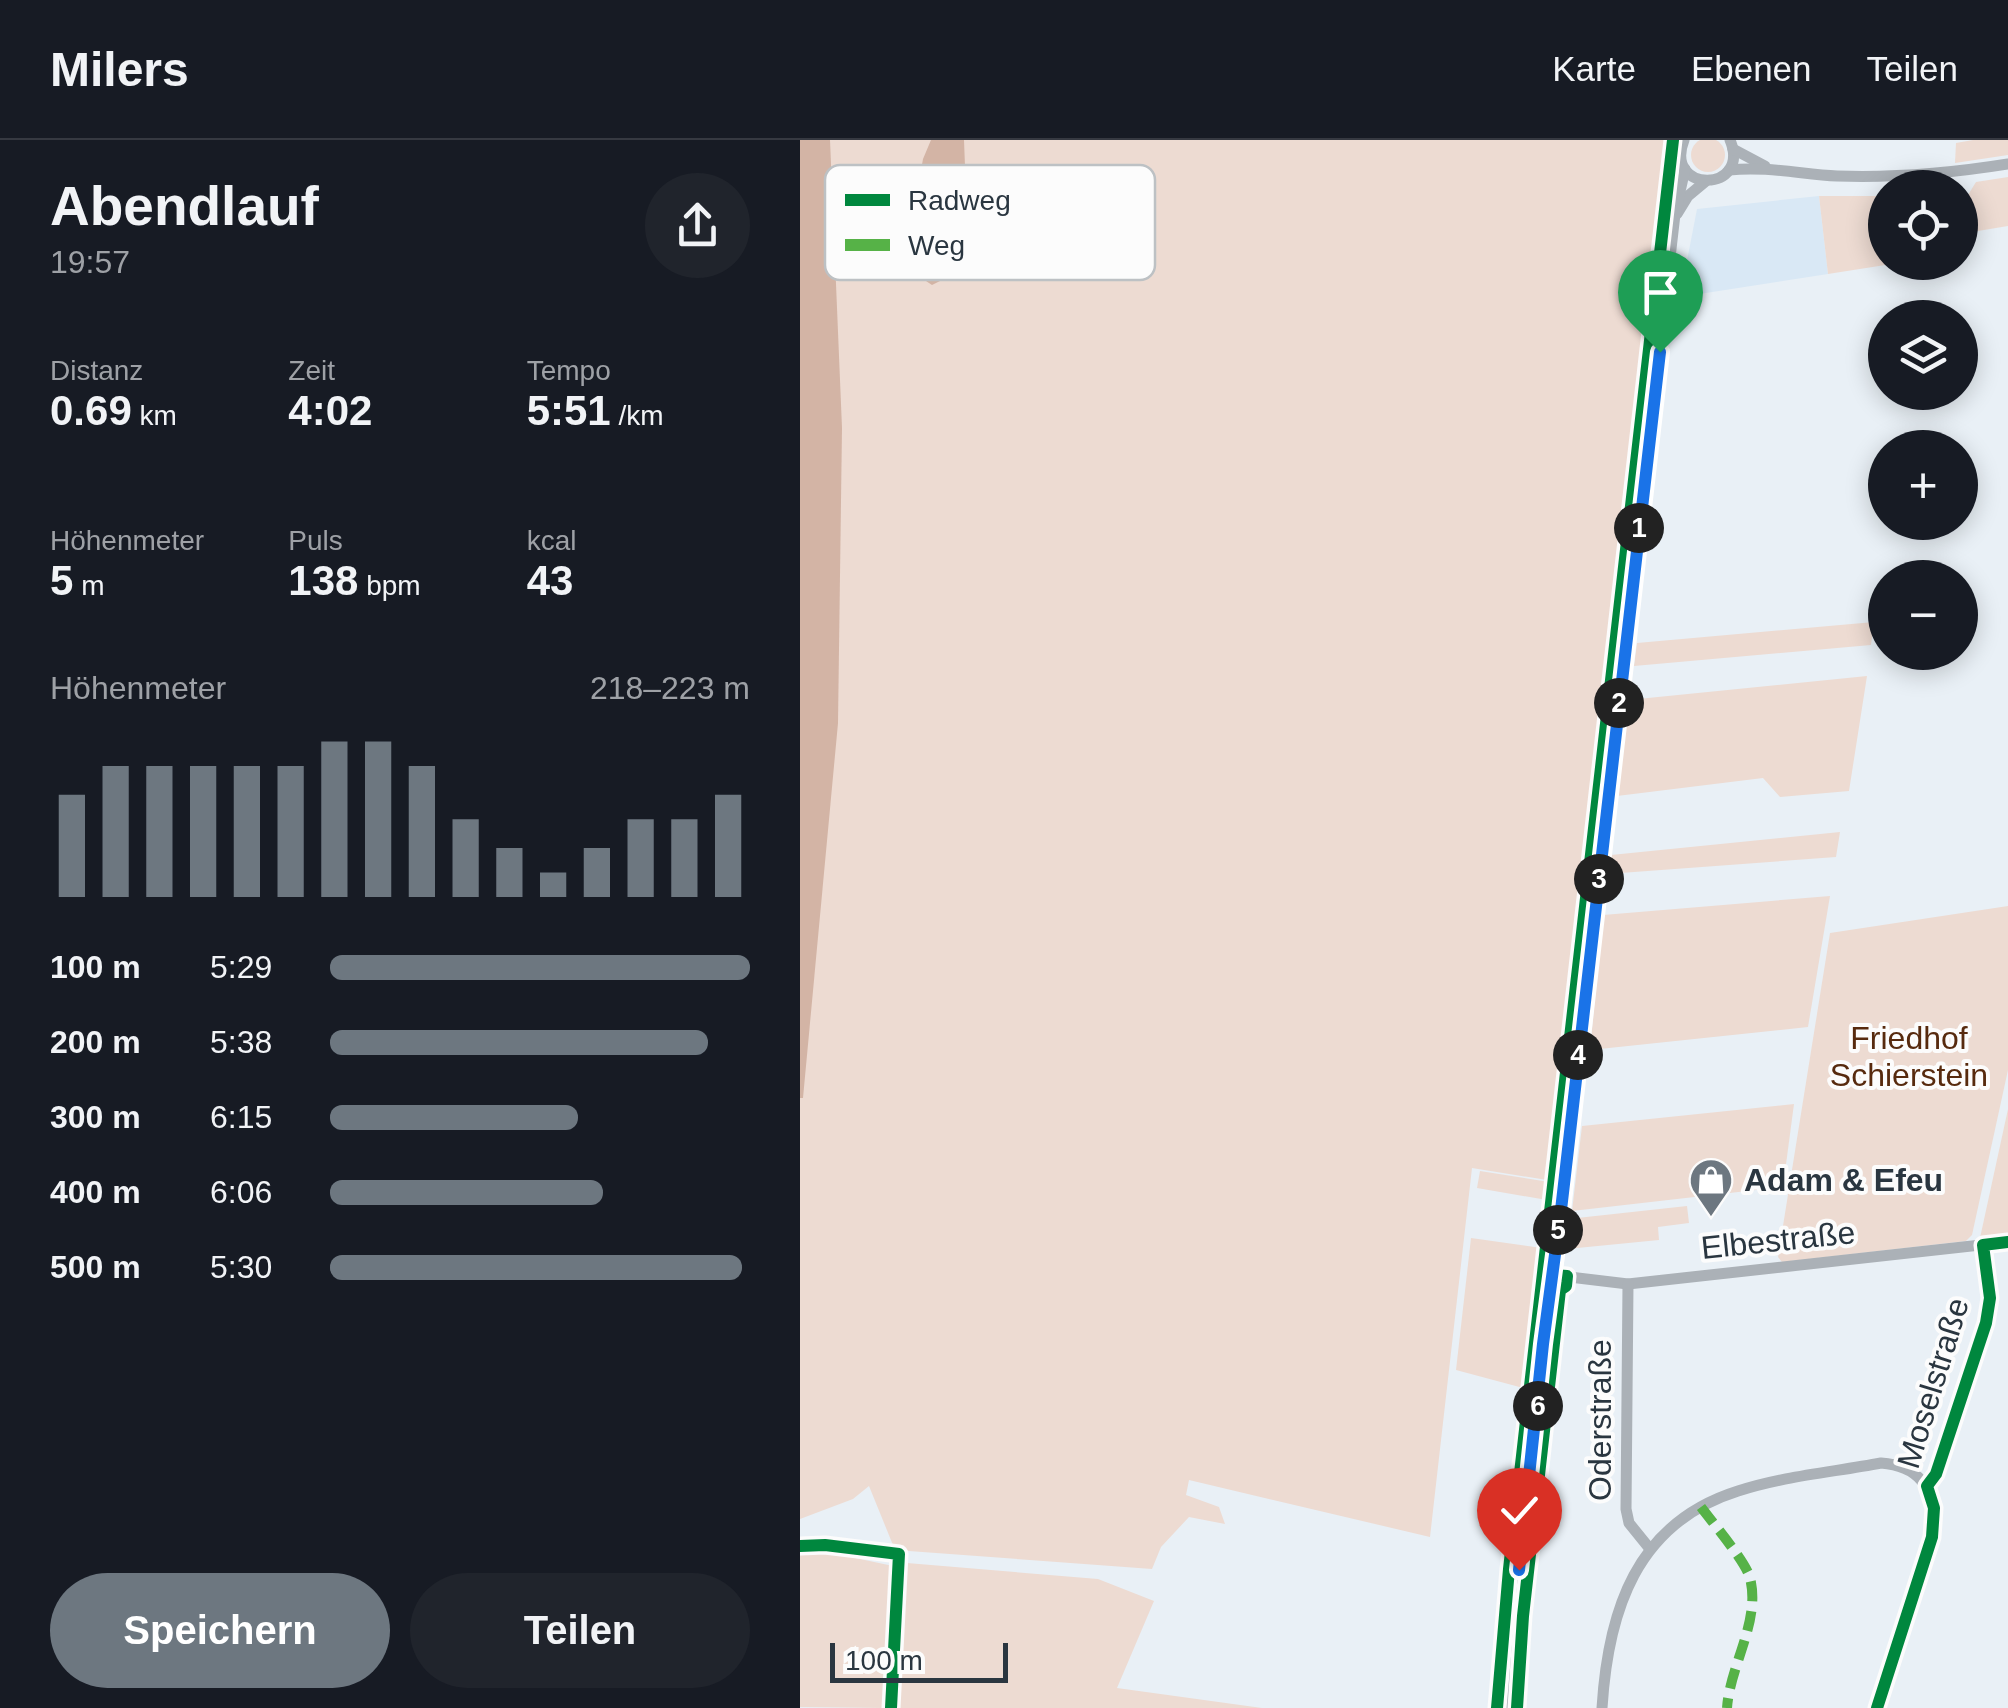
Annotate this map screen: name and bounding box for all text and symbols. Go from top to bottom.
text: Milers [50,43,189,96]
text: Karte [1552,49,1636,88]
text: Ebenen [1691,49,1812,88]
text: Teilen [1867,49,1958,88]
legend [825,165,1155,280]
map controls [1868,170,1978,670]
button: locate [1868,170,1978,280]
button: share [645,173,750,278]
text: Abendlauf [50,175,319,237]
text: Radweg [908,185,1011,216]
text: Weg [908,230,965,261]
text: 19:57 [50,244,130,280]
pin [1618,250,1703,353]
icon: arrive [1633,265,1688,320]
button: layers [1868,300,1978,410]
text: Distanz [50,355,143,386]
text: Zeit [288,355,335,386]
text: Tempo [527,355,611,386]
text: 0.69 [50,387,132,434]
text: 4:02 [288,387,372,434]
text: 5:51 [527,387,611,434]
text: km [132,400,177,431]
text: /km [611,400,664,431]
button: + [1868,430,1978,540]
pin: 1 [1614,503,1664,553]
text: 1 [1631,512,1647,543]
text: Höhenmeter [50,525,204,556]
text: Puls [288,525,343,556]
text: kcal [527,525,576,556]
text: 5 [50,557,73,604]
text: 138 [288,557,358,604]
text: 43 [527,557,573,604]
button: − [1868,560,1978,670]
text: m [73,570,104,601]
text: bpm [358,570,421,601]
text: Höhenmeter [50,670,226,706]
text: 218–223 m [590,670,750,706]
pin: 2 [1594,678,1644,728]
text: 2 [1611,687,1627,718]
pin: 3 [1574,854,1624,904]
text: 3 [1591,863,1607,894]
text: 100 m [50,949,141,985]
text: 5:29 [210,949,272,985]
park label: Friedhof Schierstein [1830,1020,1988,1093]
text: 200 m [50,1024,141,1060]
text: 5:38 [210,1024,272,1060]
pin: 4 [1553,1030,1603,1080]
text: 4 [1570,1039,1586,1070]
text: 300 m [50,1099,141,1135]
text: 6:15 [210,1099,272,1135]
shop icon: Adam & Efeu [1688,1157,1734,1218]
place label: Adam & Efeu [1744,1162,1943,1198]
text: 400 m [50,1174,141,1210]
text: 6:06 [210,1174,272,1210]
pin: 5 [1533,1205,1583,1255]
text: 5 [1550,1214,1566,1245]
street label: Elbestraße [1699,1214,1857,1266]
text: 500 m [50,1249,141,1285]
text: 5:30 [210,1249,272,1285]
street label: Moselstraße [1890,1294,1976,1472]
street label: Oderstraße [1582,1339,1618,1501]
pin: 6 [1513,1381,1563,1431]
text: 6 [1530,1390,1546,1421]
pin [1477,1468,1562,1571]
icon: check [1492,1483,1547,1538]
button: Speichern [50,1573,390,1688]
button: Teilen [410,1573,750,1688]
scale bar [830,1638,1008,1682]
text: 100 m [845,1645,923,1676]

